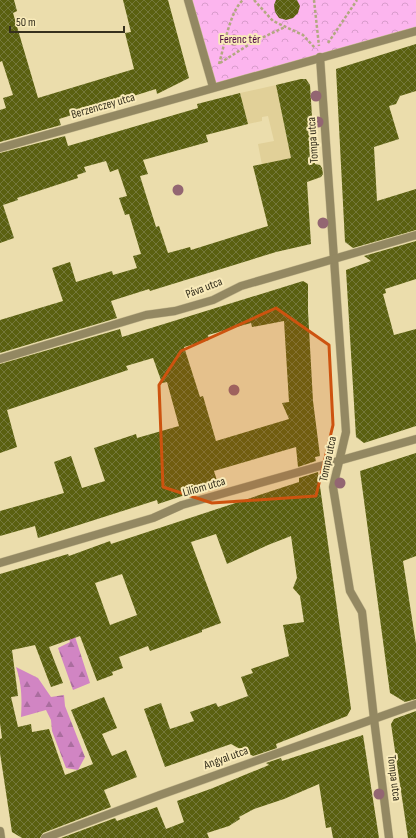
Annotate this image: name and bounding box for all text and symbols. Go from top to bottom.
scale bar [10,8,124,34]
text: 50 m [16,15,36,30]
park label: Ferenc tér [220,32,261,47]
street label: Berzenczey utca [69,90,137,122]
street label: Tompa utca [304,116,322,164]
street label: Páva utca [183,274,225,302]
street label: Tompa utca [316,435,340,483]
street label: Liliom utca [181,474,227,500]
street label: Angyal utca [201,743,251,773]
street label: Tompa utca [384,754,404,802]

